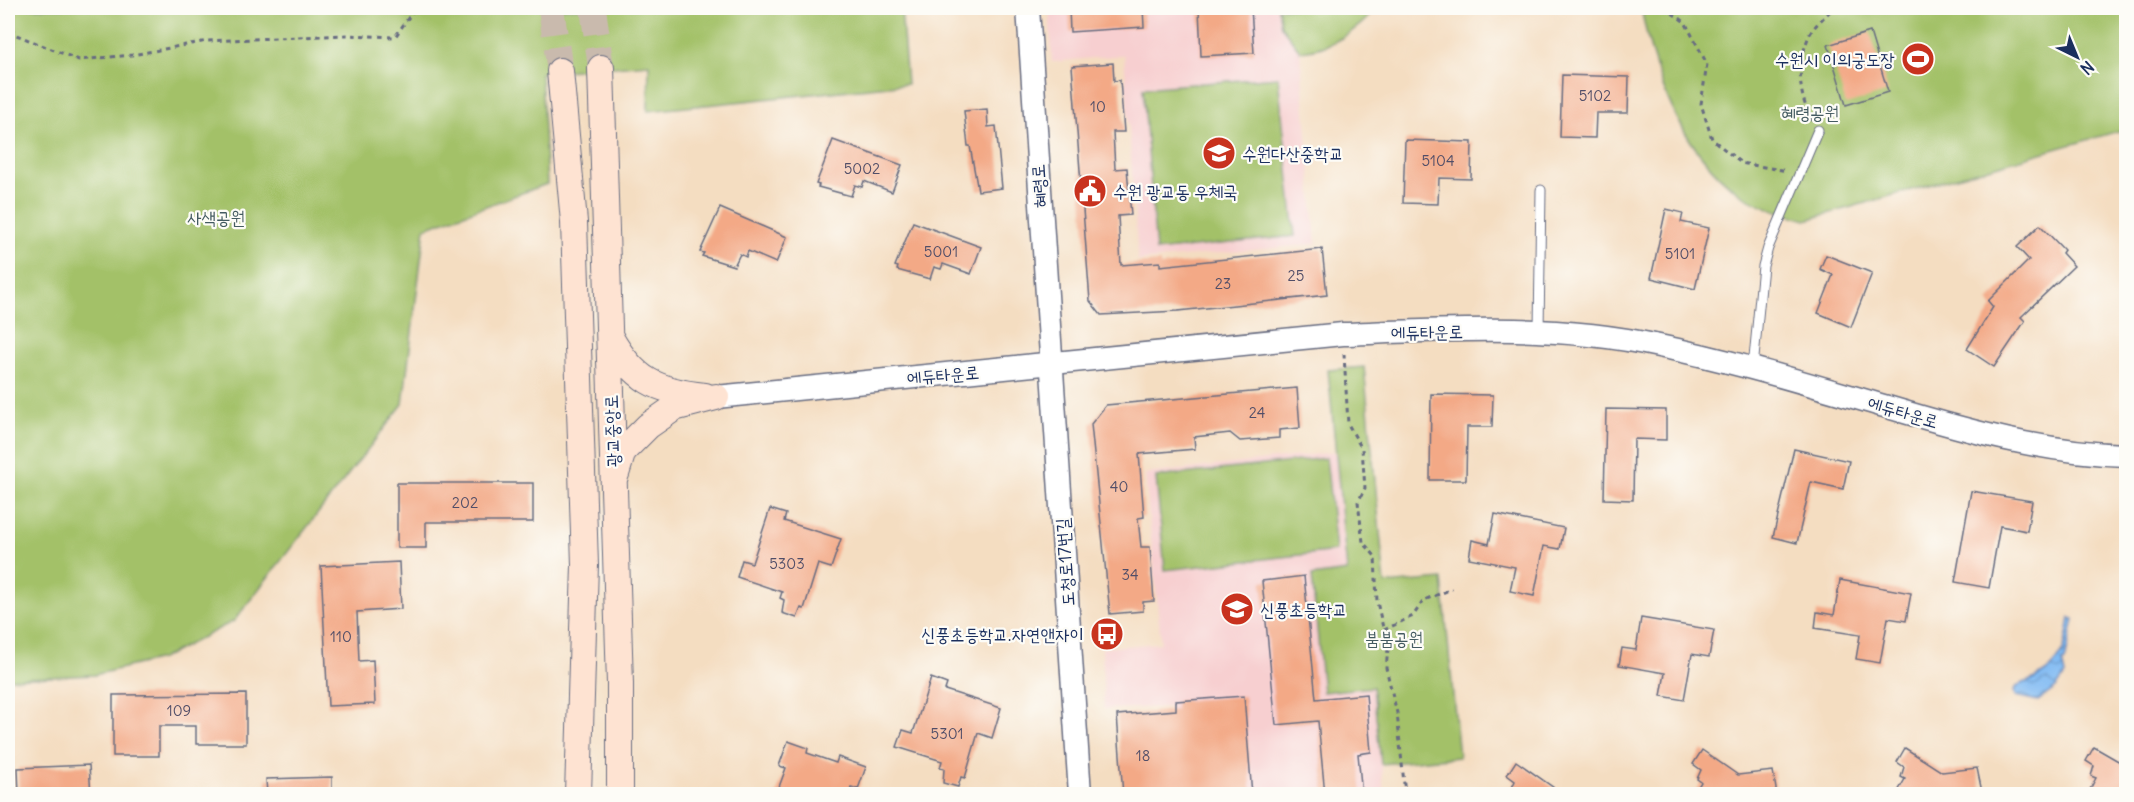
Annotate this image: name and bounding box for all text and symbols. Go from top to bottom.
north arrow [2047,27,2107,87]
sports icon: 수원시 이의궁도장 [1900,41,1936,77]
place label: 수원시 이의궁도장 [1775,48,1895,71]
text: N [2076,57,2098,79]
house number: 5102 [1579,86,1611,105]
house number: 10 [1090,97,1106,116]
park label: 혜령공원 [1781,101,1839,124]
school or university icon: 수원다산중학교 [1201,135,1237,171]
place label: 수원다산중학교 [1242,142,1343,165]
house number: 5104 [1421,151,1455,170]
house number: 5002 [844,159,880,178]
street label: 혜령로 [1026,164,1052,208]
public building icon: 수원 광교동 우체국 [1072,173,1108,209]
place label: 수원 광교동 우체국 [1113,180,1237,203]
park label: 사색공원 [187,206,245,229]
house number: 5001 [924,242,958,261]
house number: 5101 [1665,244,1695,263]
house number: 25 [1288,266,1304,285]
house number: 23 [1215,274,1231,293]
street label: 에듀타운로 [1391,320,1463,344]
street label: 에듀타운로 [906,360,980,390]
street label: 에듀타운로 [1865,391,1941,433]
street label: 광교중앙로 [599,394,625,468]
house number: 24 [1249,403,1266,422]
house number: 40 [1110,477,1128,496]
house number: 202 [452,493,478,512]
street label: 도청로17번길 [1050,517,1080,607]
house number: 5303 [769,554,805,573]
house number: 34 [1121,565,1139,584]
school or university icon: 신풍초등학교 [1219,591,1255,627]
place label: 신풍초등학교 [1260,598,1347,621]
bus stop icon: 신풍초등학교.자연앤자이 [1089,616,1125,652]
place label: 신풍초등학교.자연앤자이 [921,623,1084,646]
house number: 110 [330,627,352,646]
park label: 붐붐공원 [1365,627,1423,650]
house number: 109 [167,701,191,720]
house number: 5301 [931,724,963,743]
house number: 18 [1136,746,1150,765]

